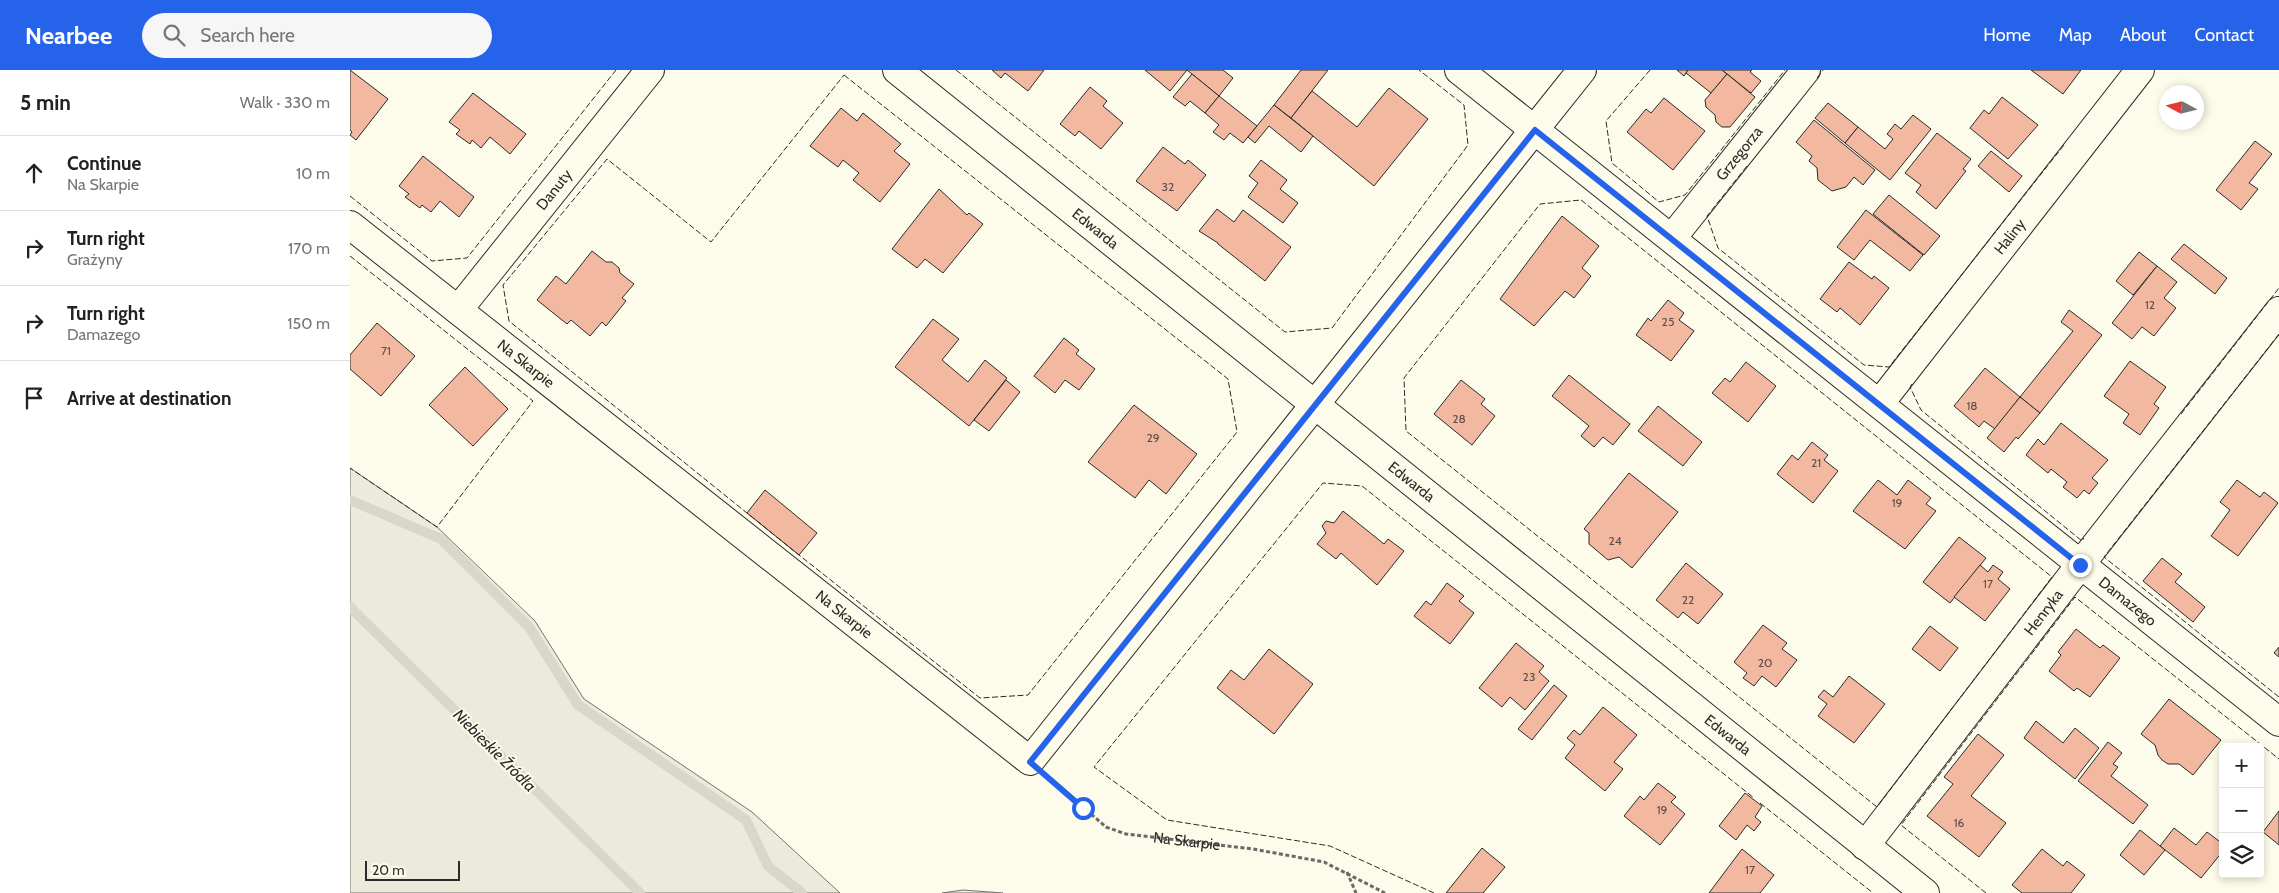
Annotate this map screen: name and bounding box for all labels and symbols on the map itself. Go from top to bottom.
north arrow [2159,85,2204,130]
street label: Grzegorza [1712,122,1767,184]
street label: Danuty [533,165,576,214]
house number: 32 [1162,179,1174,194]
street label: Edwarda [1068,205,1123,253]
street label: Haliny [1990,215,2030,258]
house number: 12 [2145,297,2155,312]
house number: 25 [1662,314,1674,329]
street label: Na Skarpie [494,336,558,392]
house number: 71 [381,343,391,358]
house number: 18 [1966,398,1978,413]
house number: 28 [1452,411,1466,426]
house number: 29 [1146,430,1160,445]
house number: 21 [1811,455,1821,470]
street label: Edwarda [1385,458,1439,506]
house number: 19 [1892,495,1903,510]
house number: 24 [1608,533,1622,548]
route end [2069,554,2092,577]
street label: Damazego [2095,573,2160,630]
house number: 17 [1983,576,1993,591]
street label: Henryka [2021,585,2067,639]
street label: Na Skarpie [812,586,876,643]
house number: 22 [1682,592,1694,607]
house number: 20 [1758,655,1772,670]
house number: 23 [1523,669,1535,684]
water label: Niebieskie Źródła [449,705,540,796]
street label: Edwarda [1701,711,1755,760]
route start [1072,797,1095,820]
house number: 19 [1657,802,1668,817]
house number: 16 [1954,815,1965,830]
street label: Na Skarpie [1152,828,1222,854]
scale bar [365,858,460,881]
house number: 17 [1745,862,1755,877]

